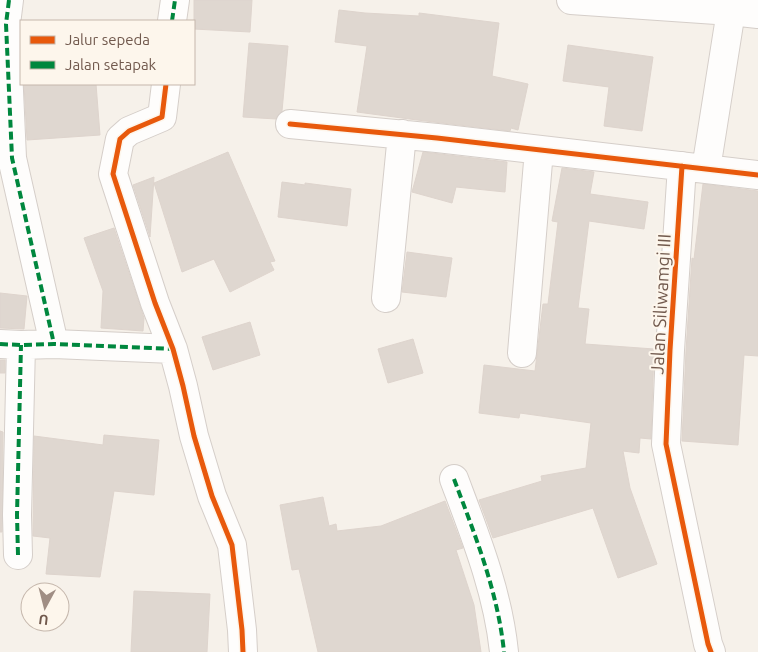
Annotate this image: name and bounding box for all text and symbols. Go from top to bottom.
legend [20,20,195,85]
text: Jalur sepeda [65,31,150,48]
text: Jalan setapak [65,56,157,73]
street label: Jalan Siliwamgi III [646,233,674,375]
north arrow [20,582,70,632]
text: U [38,611,49,628]

